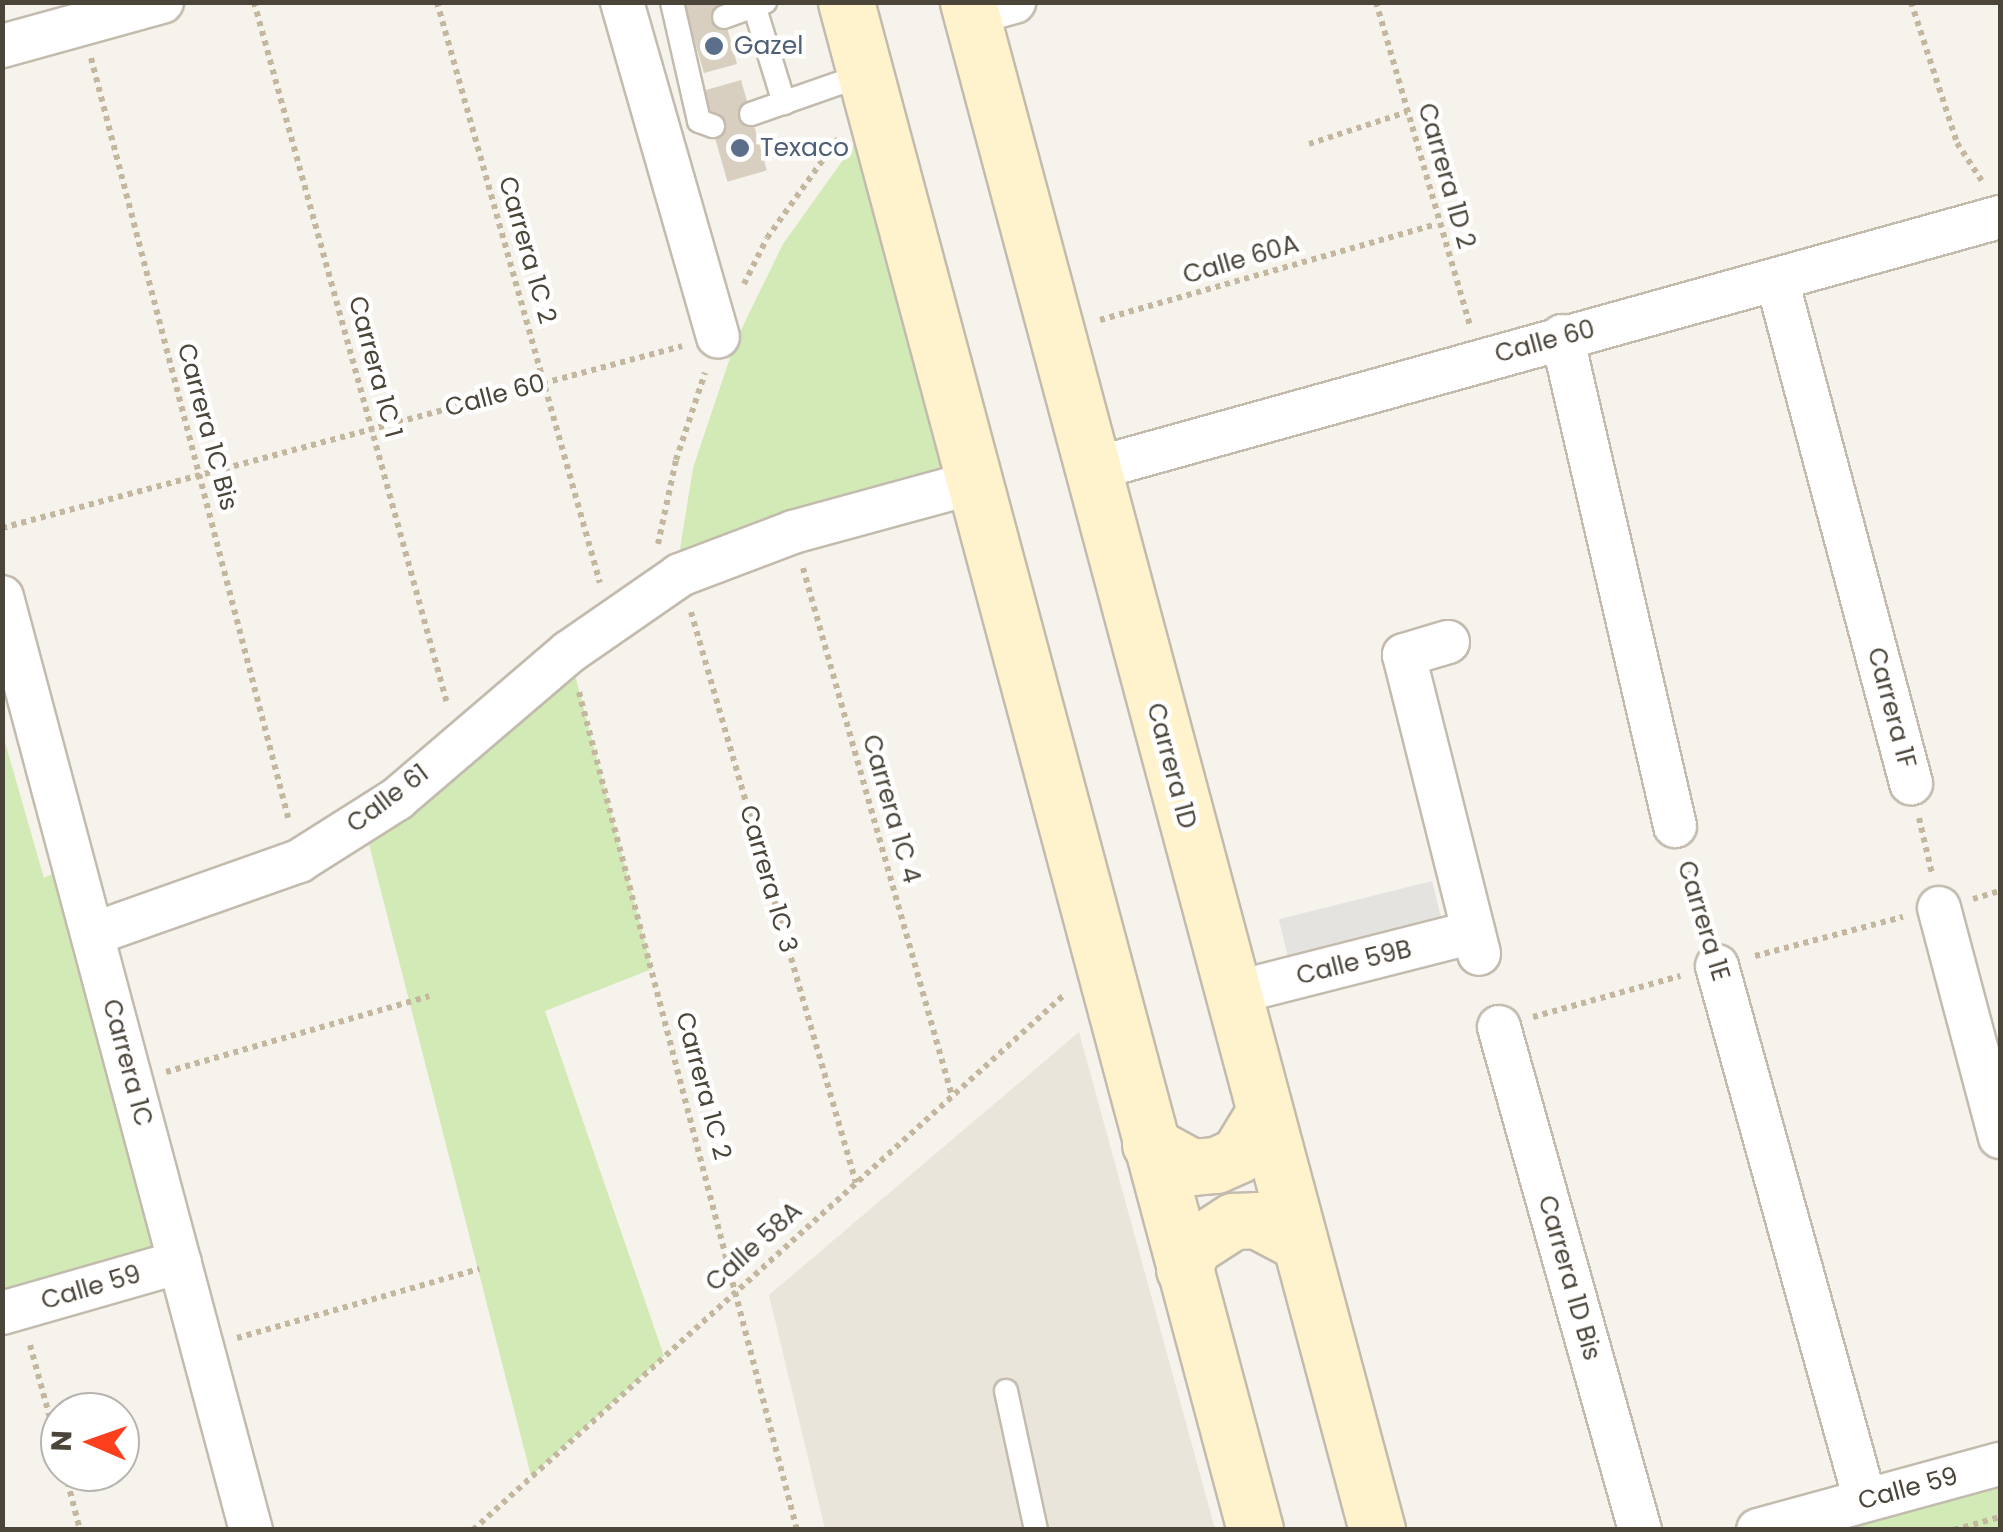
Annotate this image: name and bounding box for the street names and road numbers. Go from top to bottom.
street label: Carrera 1D 2 [1411,100,1481,252]
street label: Carrera 1C 2 [492,173,562,327]
street label: Calle 60A [1180,229,1302,291]
street label: Carrera 1C 1 [342,293,408,441]
street label: Calle 60 [1492,314,1598,370]
street label: Carrera 1C Bis [170,340,244,514]
street label: Calle 60 [442,368,548,424]
street label: Carrera 1F [1860,644,1922,772]
street label: Carrera 1D [1140,700,1202,832]
street label: Carrera 1C 4 [856,731,926,887]
street label: Calle 61 [341,759,435,839]
street label: Carrera 1C 3 [733,802,803,956]
street label: Carrera 1E [1671,857,1735,985]
street label: Calle 59B [1293,934,1415,992]
street label: Carrera 1C [96,996,158,1130]
street label: Carrera 1C 2 [669,1009,737,1163]
street label: Carrera 1D Bis [1531,1192,1607,1364]
street label: Calle 58A [700,1196,808,1298]
street label: Calle 59 [38,1260,144,1316]
street label: Calle 59 [1855,1461,1961,1517]

